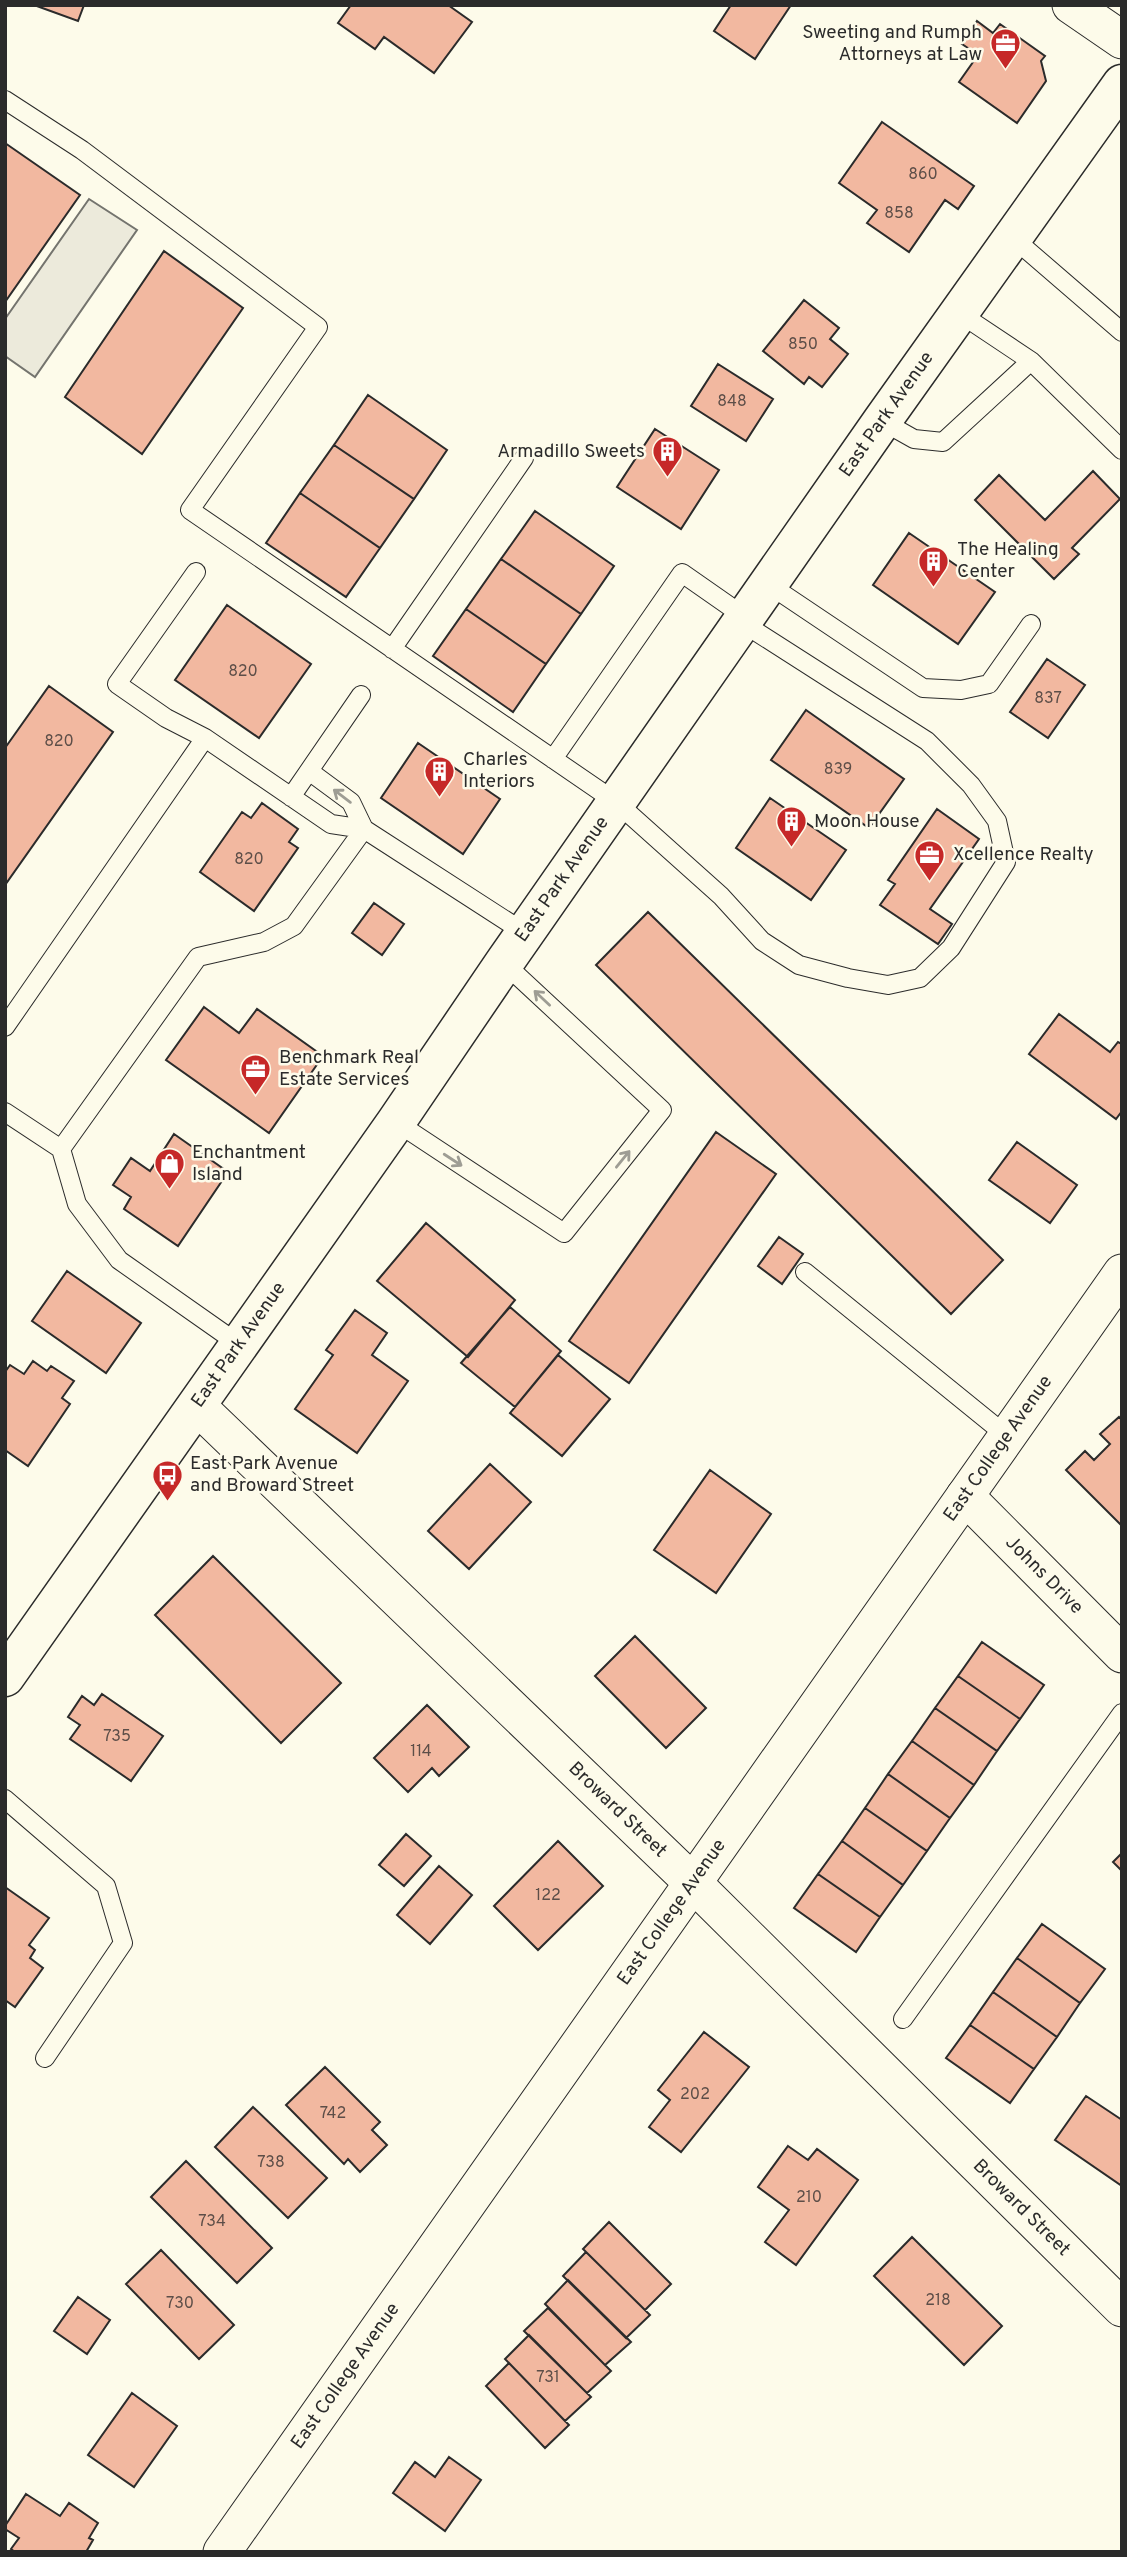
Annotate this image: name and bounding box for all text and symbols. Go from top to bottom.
place label: Sweeting and Rumph Attorneys at Law [802,21,982,67]
office icon: Sweeting and Rumph Attorneys at Law [988,27,1022,71]
house number: 860 [908,165,938,185]
house number: 858 [884,204,914,224]
house number: 850 [788,335,818,355]
street label: East Park Avenue [834,347,939,482]
house number: 848 [717,392,747,412]
building icon: Armadillo Sweets [651,435,685,479]
place label: Armadillo Sweets [497,440,645,464]
place label: The Healing Center [957,538,1059,584]
building icon: The Healing Center [917,544,951,588]
house number: 820 [228,662,258,682]
house number: 837 [1034,689,1062,709]
house number: 820 [44,732,74,752]
place label: Charles Interiors [463,748,535,794]
building icon: Charles Interiors [423,754,457,798]
house number: 839 [824,760,852,780]
one-way arrow [333,788,351,803]
building icon: Moon House [774,805,808,849]
place label: Moon House [814,810,919,834]
street label: East Park Avenue [510,812,615,947]
office icon: Xcellence Realty [913,838,947,882]
place label: Xcellence Realty [953,843,1094,867]
house number: 820 [234,850,264,870]
one-way arrow [533,990,551,1006]
place label: Benchmark Real Estate Services [279,1046,419,1092]
office icon: Benchmark Real Estate Services [239,1052,273,1096]
place label: Enchantment Island [192,1141,306,1187]
shop icon: Enchantment Island [152,1147,186,1191]
one-way arrow [616,1150,631,1169]
one-way arrow [443,1153,462,1167]
street label: East Park Avenue [186,1278,291,1413]
street label: East College Avenue [939,1371,1058,1527]
place label: East Park Avenue and Broward Street [190,1452,354,1498]
bus stop icon: East Park Avenue and Broward Street [150,1458,184,1502]
street label: Johns Drive [1000,1531,1088,1620]
house number: 735 [103,1727,131,1747]
house number: 114 [410,1742,432,1762]
street label: Broward Street [563,1757,672,1863]
street label: East College Avenue [612,1835,732,1990]
house number: 122 [535,1886,561,1906]
house number: 202 [680,2085,710,2105]
house number: 742 [320,2104,346,2124]
house number: 738 [257,2153,285,2173]
street label: Broward Street [967,2155,1075,2262]
house number: 210 [796,2188,822,2208]
house number: 734 [198,2212,226,2232]
house number: 218 [925,2291,951,2311]
house number: 730 [166,2294,194,2314]
street label: East College Avenue [286,2298,405,2454]
house number: 731 [536,2368,560,2388]

